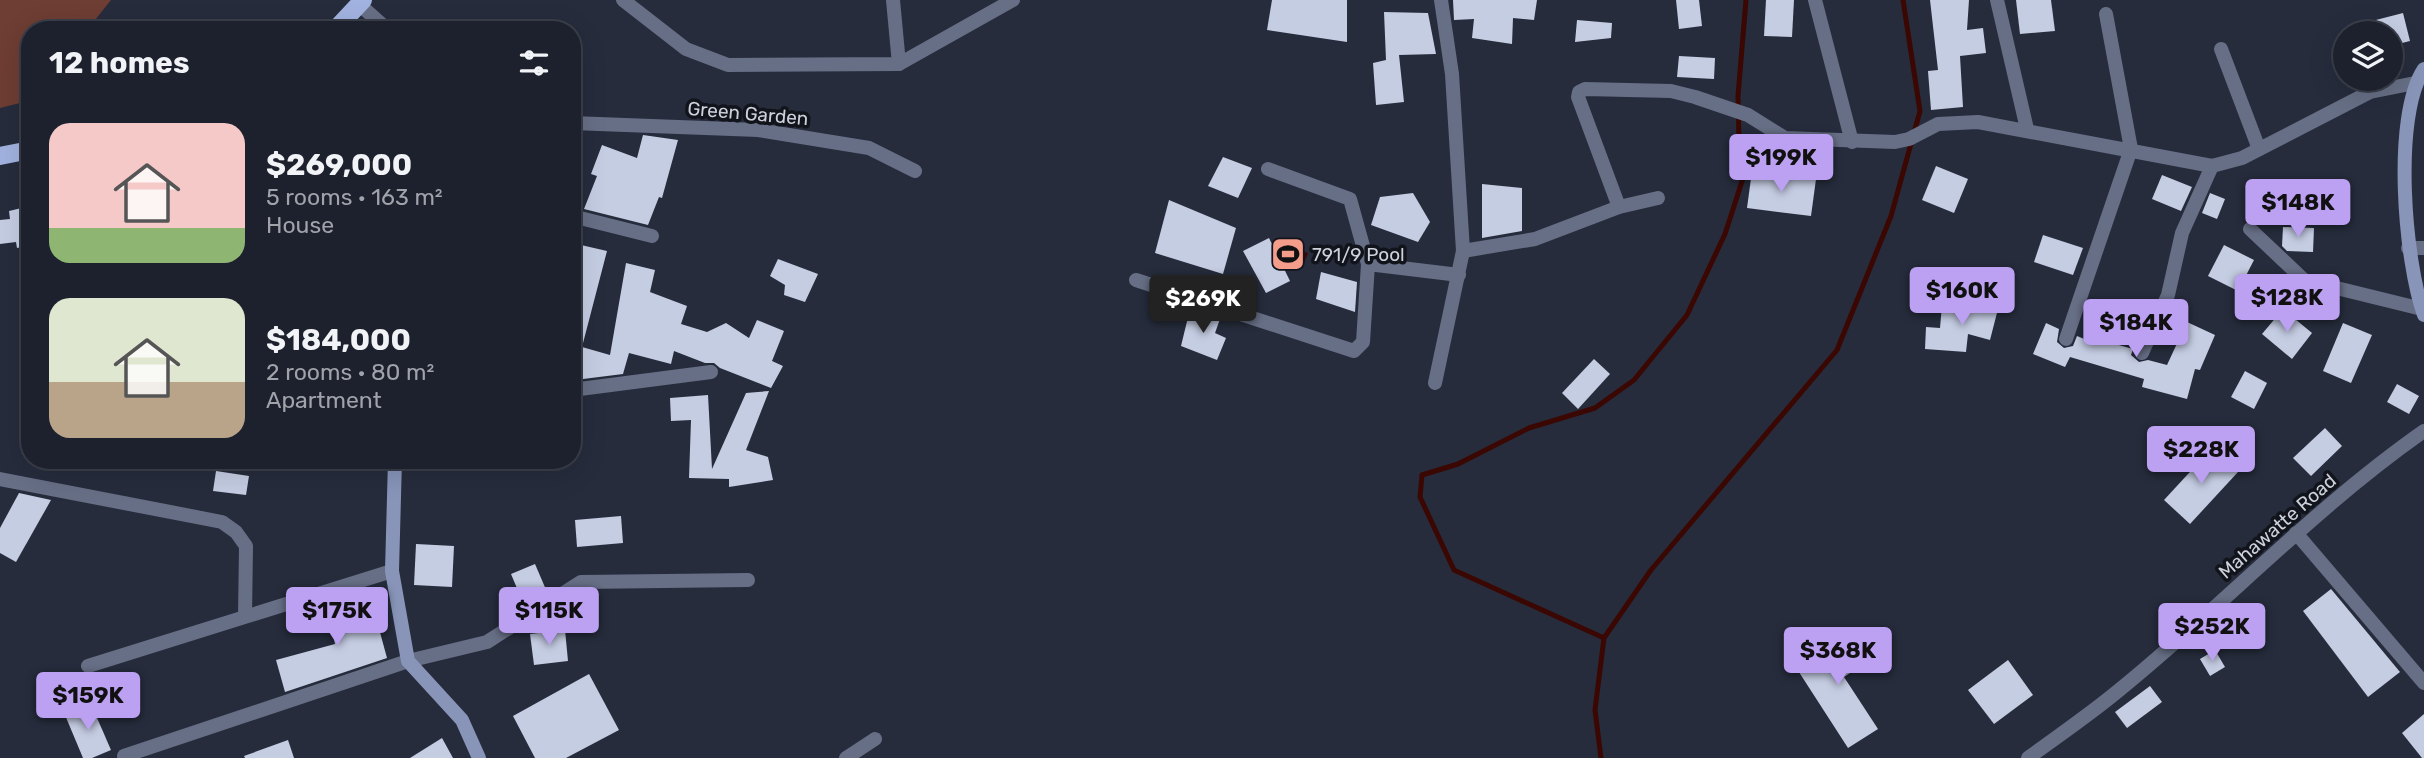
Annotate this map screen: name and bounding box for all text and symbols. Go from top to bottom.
map controls [2333,21,2403,91]
button: layers [2333,21,2403,91]
icon: filters [515,44,553,82]
text: 12 homes [49,45,190,81]
street label: Green Garden [687,97,809,130]
pin: $199K [1732,134,1830,194]
text: $199K [1745,143,1817,171]
text: $269,000 [266,147,412,183]
icon: home [105,151,189,235]
pin: $148K [2249,180,2347,239]
text: 5 rooms · 163 m² [266,183,443,211]
text: $148K [2261,188,2335,216]
text: House [266,211,334,239]
sports icon: 791/9 Pool [1269,235,1307,273]
place label: 791/9 Pool [1312,243,1405,266]
pin: $160K [1913,268,2011,327]
pin: $128K [2238,274,2336,334]
pin: $269K [1154,276,1252,335]
text: $160K [1926,276,1998,304]
text: $128K [2251,283,2323,311]
text: $269K [1165,284,1241,312]
pin: $184K [2087,300,2185,359]
text: $184K [2099,308,2173,336]
text: $184,000 [266,322,411,358]
icon: home [105,326,189,410]
text: 2 rooms · 80 m² [266,358,434,386]
text: Apartment [266,386,382,414]
pin: $228K [2152,426,2250,486]
text: $228K [2163,435,2239,463]
street label: Mahawatte Road [2214,469,2341,584]
pin: $175K [288,588,386,647]
pin: $115K [500,588,598,647]
text: $175K [302,596,372,624]
text: $115K [515,596,583,624]
pin: $252K [2163,604,2261,663]
text: $252K [2174,612,2250,640]
pin: $368K [1789,628,1887,687]
text: $368K [1800,636,1876,664]
pin: $159K [39,672,137,732]
text: $159K [52,681,124,709]

